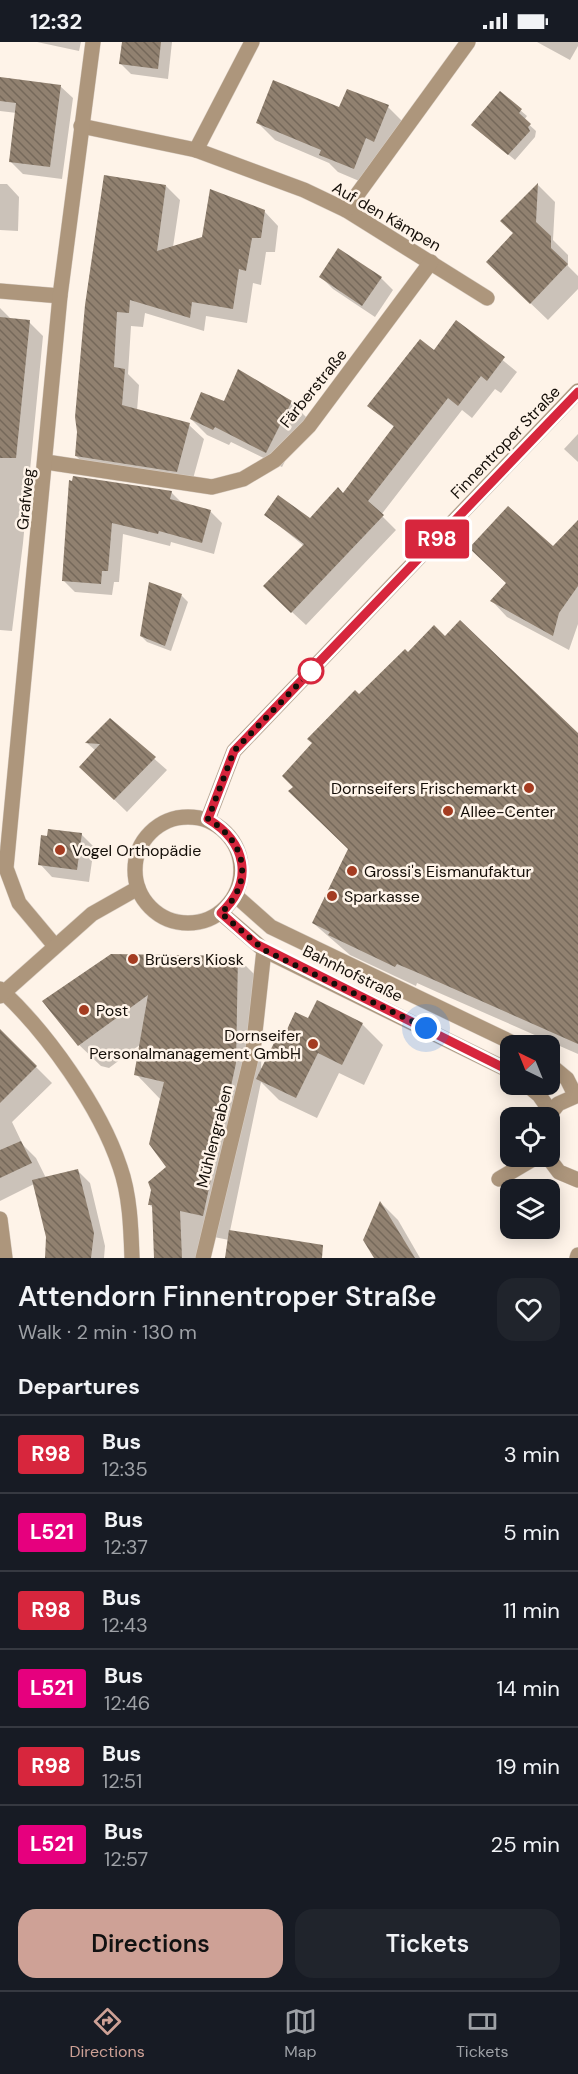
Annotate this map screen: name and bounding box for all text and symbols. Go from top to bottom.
text: 12:32 [30,7,82,36]
street label: Auf den Kämpen [329,177,445,256]
street label: Färberstraße [275,345,352,432]
street label: Finnentroper Straße [446,381,565,503]
street label: Grafweg [12,467,39,531]
line badge: R98 [402,520,472,558]
text: R98 [417,525,457,553]
unlabelled marker [298,658,324,684]
place label: Dornseifers Frischemarkt [331,778,517,799]
marker: Dornseifers Frischemarkt [522,781,536,795]
place label: Allee-Center [460,801,555,822]
marker: Allee-Center [441,804,455,818]
place label: Vogel Orthopädie [72,840,201,861]
marker: Vogel Orthopädie [53,843,67,857]
place label: Grossi's Eismanufaktur [364,861,532,882]
marker: Grossi's Eismanufaktur [345,864,359,878]
place label: Sparkasse [344,886,420,907]
marker: Sparkasse [325,889,339,903]
street label: Bahnhofstraße [299,940,406,1007]
place label: Brüsers Kiosk [145,949,244,970]
marker: Brüsers Kiosk [126,952,140,966]
place label: Post [96,1000,128,1021]
marker: Post [77,1003,91,1017]
your location [411,1013,441,1043]
place label: Dornseifer Personalmanagement GmbH [89,1025,301,1064]
north arrow [500,1035,560,1095]
map controls [500,1035,560,1239]
marker: Dornseifer Personalmanagement GmbH [306,1037,320,1051]
street label: Mühlengraben [192,1082,237,1190]
button: locate [500,1107,560,1167]
button: layers [500,1179,560,1239]
text: Attendorn Finnentroper Straße [18,1278,437,1315]
button: heart [497,1278,560,1341]
text: Walk · 2 min · 130 m [18,1319,197,1345]
text: Departures [18,1372,140,1401]
text: Bus [102,1427,141,1456]
text: R98 [31,1440,71,1468]
text: 3 min [504,1440,560,1469]
text: 12:35 [102,1456,148,1482]
text: Bus [104,1505,143,1534]
text: L521 [30,1518,74,1546]
text: 5 min [503,1518,560,1547]
text: 12:37 [104,1534,148,1560]
text: Bus [102,1583,141,1612]
text: R98 [31,1596,71,1624]
text: 11 min [503,1596,560,1625]
text: 12:43 [102,1612,148,1638]
text: Bus [104,1661,143,1690]
text: L521 [30,1674,74,1702]
text: 14 min [496,1674,560,1703]
text: 12:46 [104,1690,150,1716]
text: Bus [102,1739,141,1768]
text: R98 [31,1752,71,1780]
text: 19 min [496,1752,560,1781]
text: 12:51 [102,1768,142,1794]
text: Bus [104,1817,143,1846]
text: L521 [30,1830,74,1858]
text: 25 min [491,1830,560,1859]
text: 12:57 [104,1846,148,1872]
button: Directions [18,1909,283,1978]
button: Tickets [295,1909,560,1978]
tab: Directions [70,2005,145,2062]
tab: Map [284,2005,317,2062]
tab: Tickets [456,2005,508,2062]

